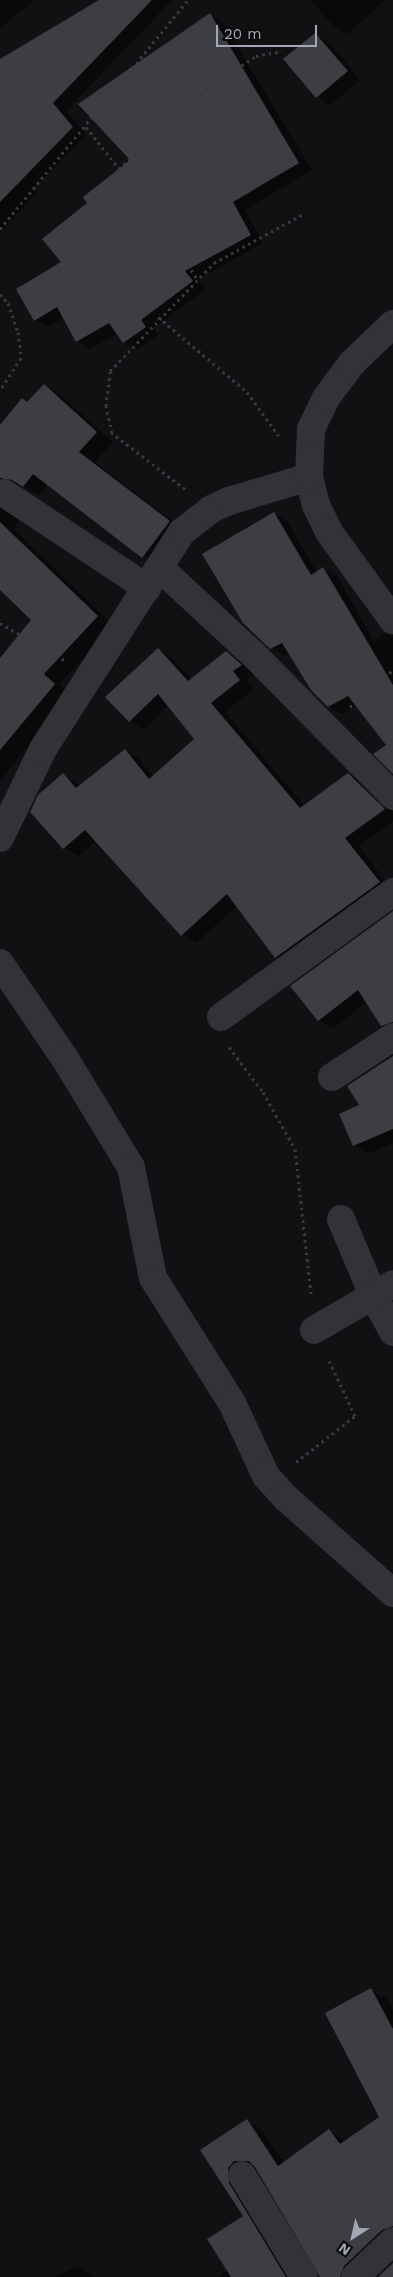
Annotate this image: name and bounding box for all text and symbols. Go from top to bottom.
scale bar [218,15,319,47]
text: 20 m [224,25,262,43]
north arrow [328,2212,378,2262]
text: N [336,2240,353,2259]

